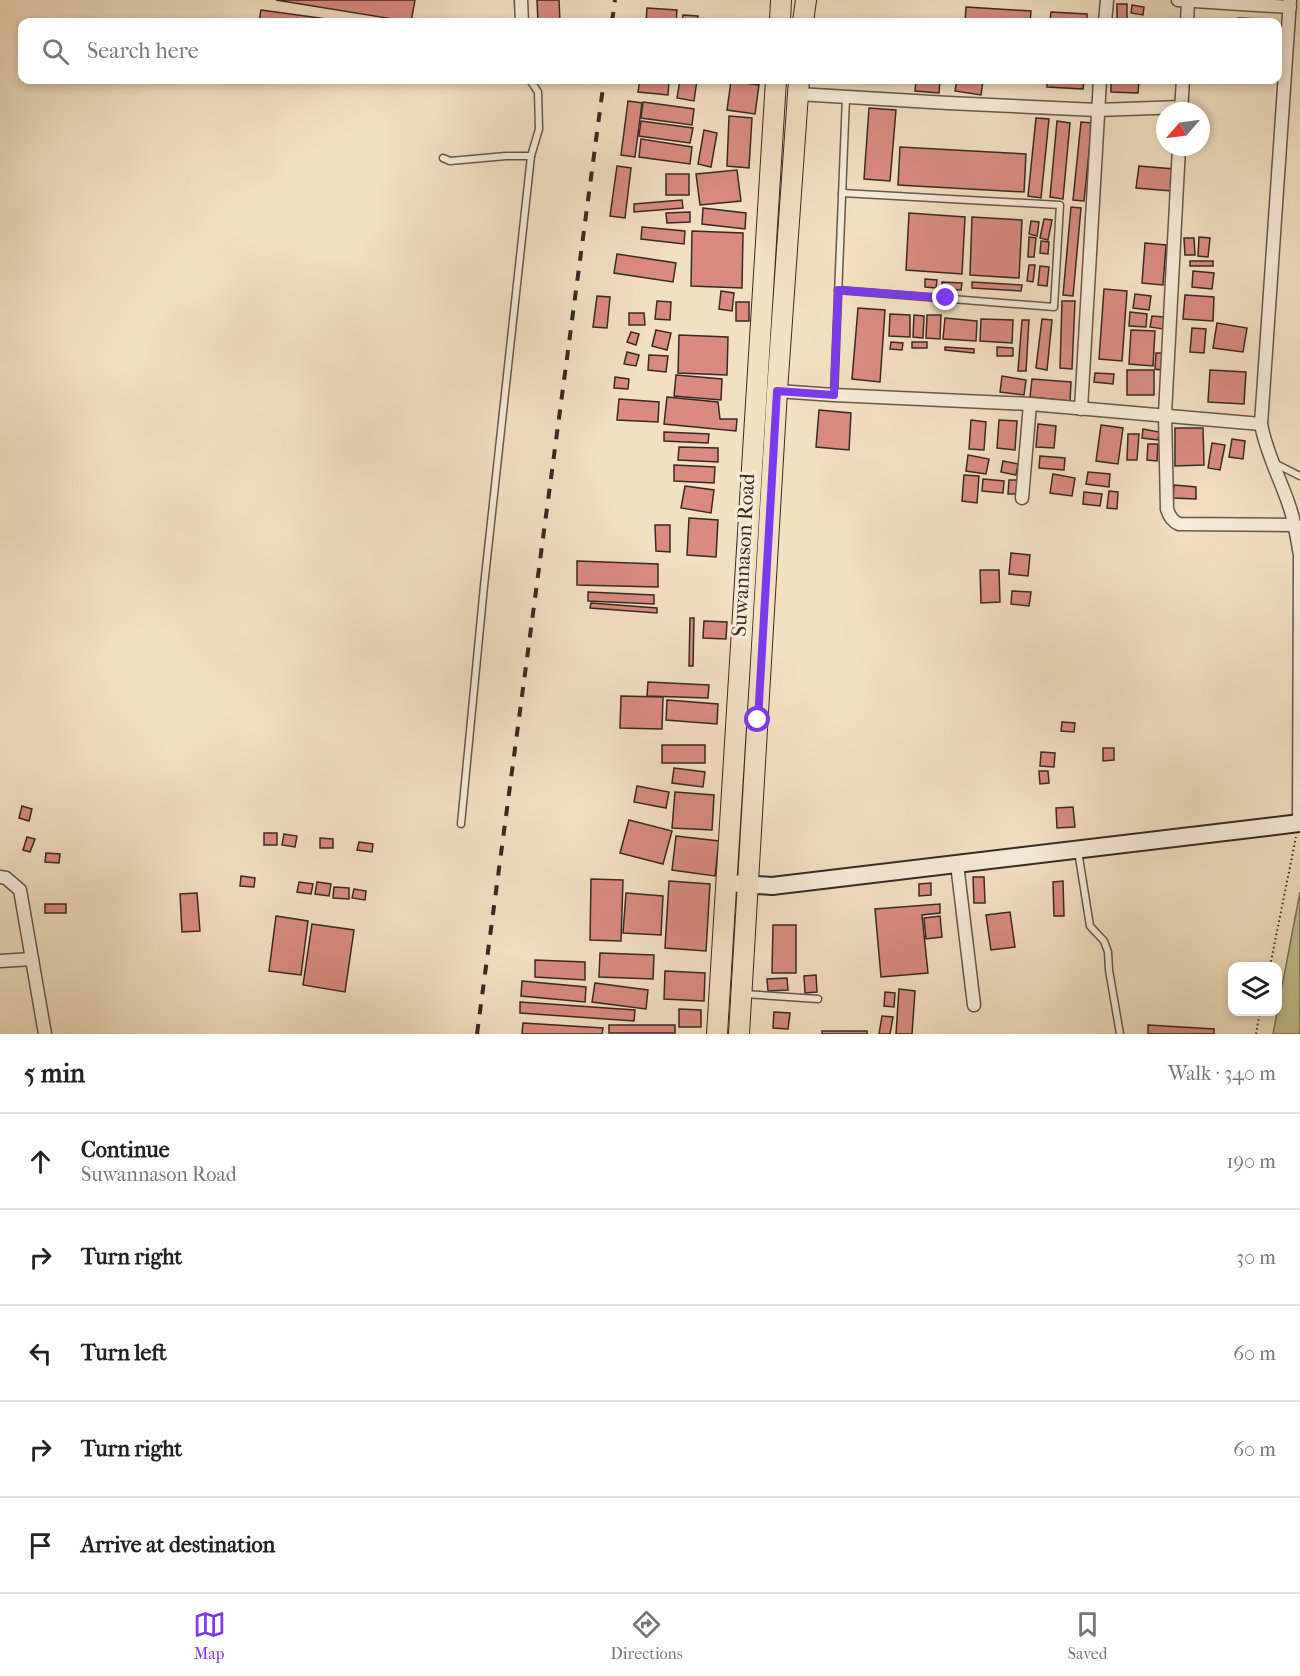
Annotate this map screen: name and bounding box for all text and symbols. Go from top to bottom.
search box [18,18,1282,84]
icon: search [39,35,72,68]
text: Search here [87,38,199,64]
north arrow [1156,102,1210,156]
route end [932,284,958,310]
street label: Suwannason Road [727,472,759,637]
route start [744,706,770,732]
map controls [1228,962,1282,1016]
button: layers [1228,962,1282,1016]
text: 5 min [24,1058,85,1089]
text: Walk · 340 m [1168,1062,1276,1085]
text: Continue [81,1137,170,1163]
icon: ahead [24,1145,57,1178]
text: 190 m [1226,1150,1276,1173]
text: Suwannason Road [81,1163,237,1186]
icon: right [24,1241,57,1274]
text: Turn right [81,1244,182,1270]
text: 30 m [1236,1246,1276,1269]
icon: left [24,1337,57,1370]
text: Turn left [81,1340,167,1366]
text: 60 m [1233,1342,1276,1365]
icon: right [24,1433,57,1466]
text: Turn right [81,1436,182,1462]
text: 60 m [1233,1438,1276,1461]
icon: arrive [24,1529,57,1562]
text: Arrive at destination [81,1532,275,1558]
tab: Map [193,1608,226,1663]
tab: Directions [611,1608,683,1663]
tab: Saved [1068,1608,1107,1663]

